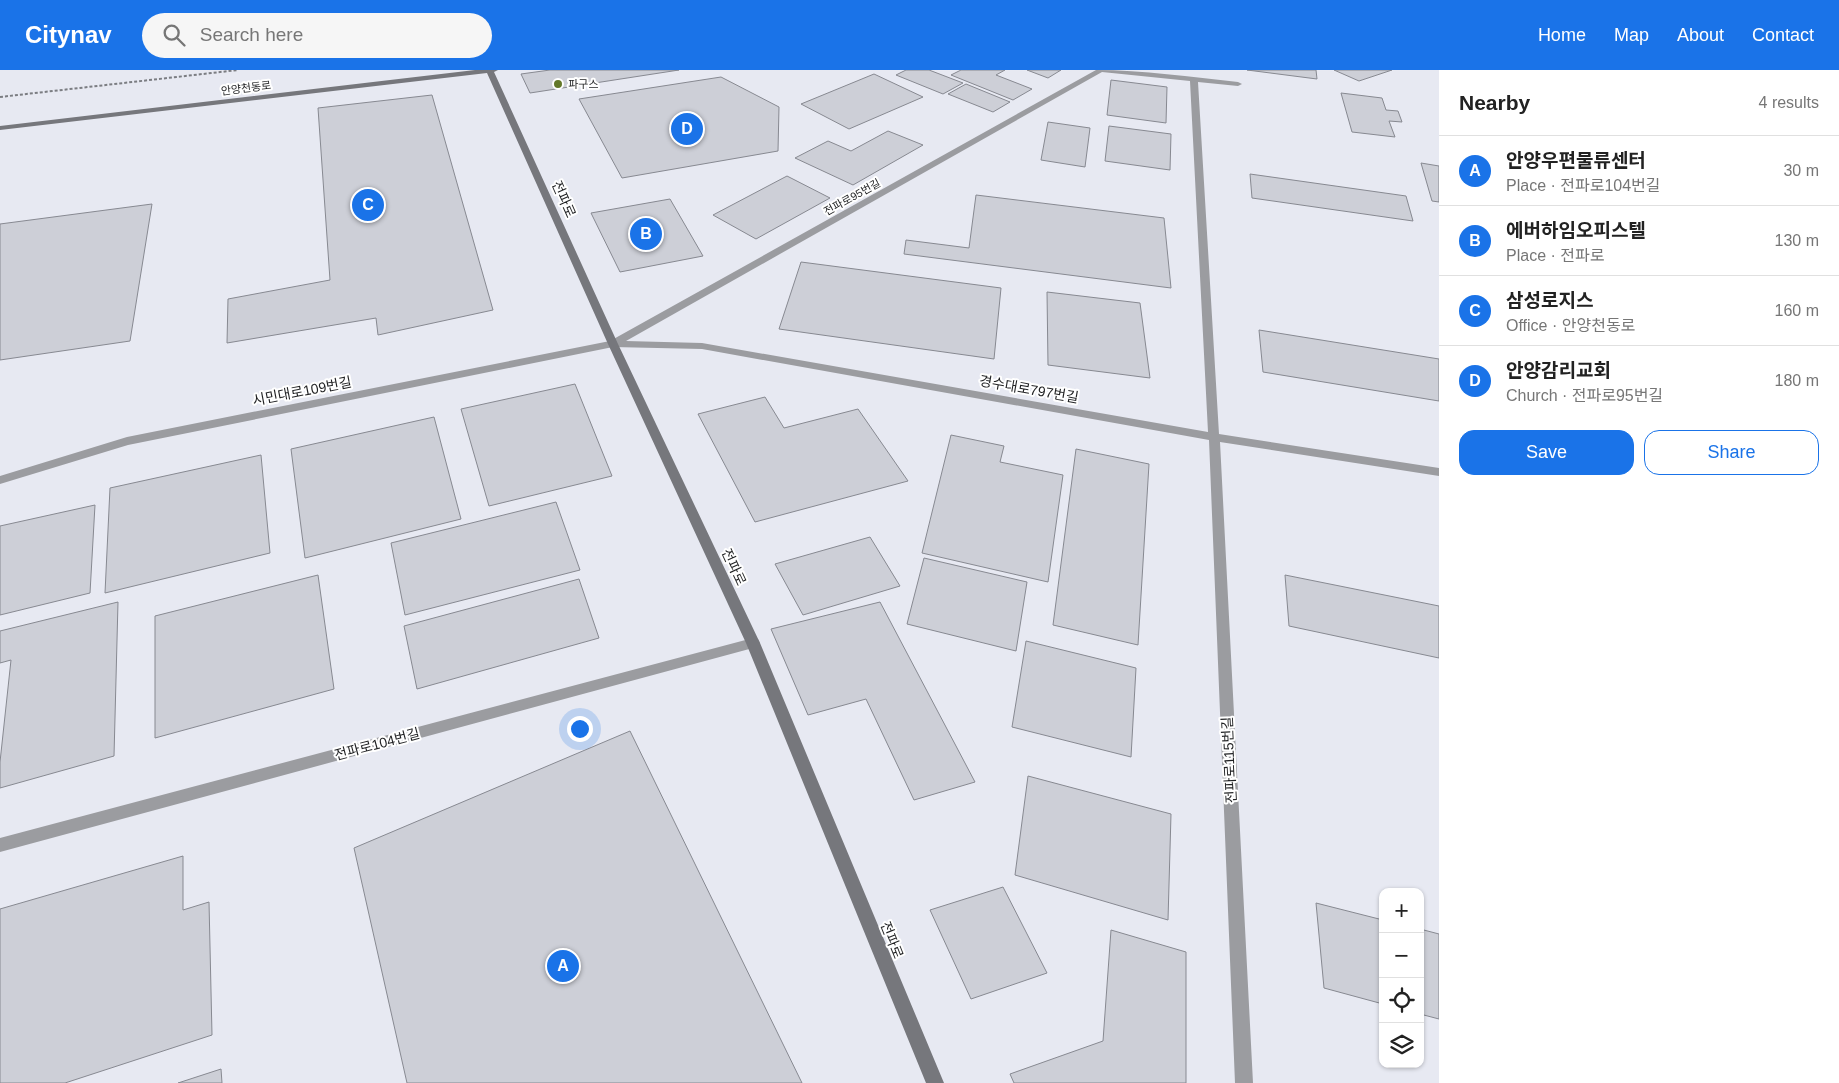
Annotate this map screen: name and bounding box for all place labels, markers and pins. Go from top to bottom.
marker: 파구스 [552,78,564,90]
place label: 파구스 [568,78,598,90]
pin: D [671,110,703,148]
pin: C [352,186,384,224]
pin: B [630,215,662,253]
pin: A [547,947,579,985]

